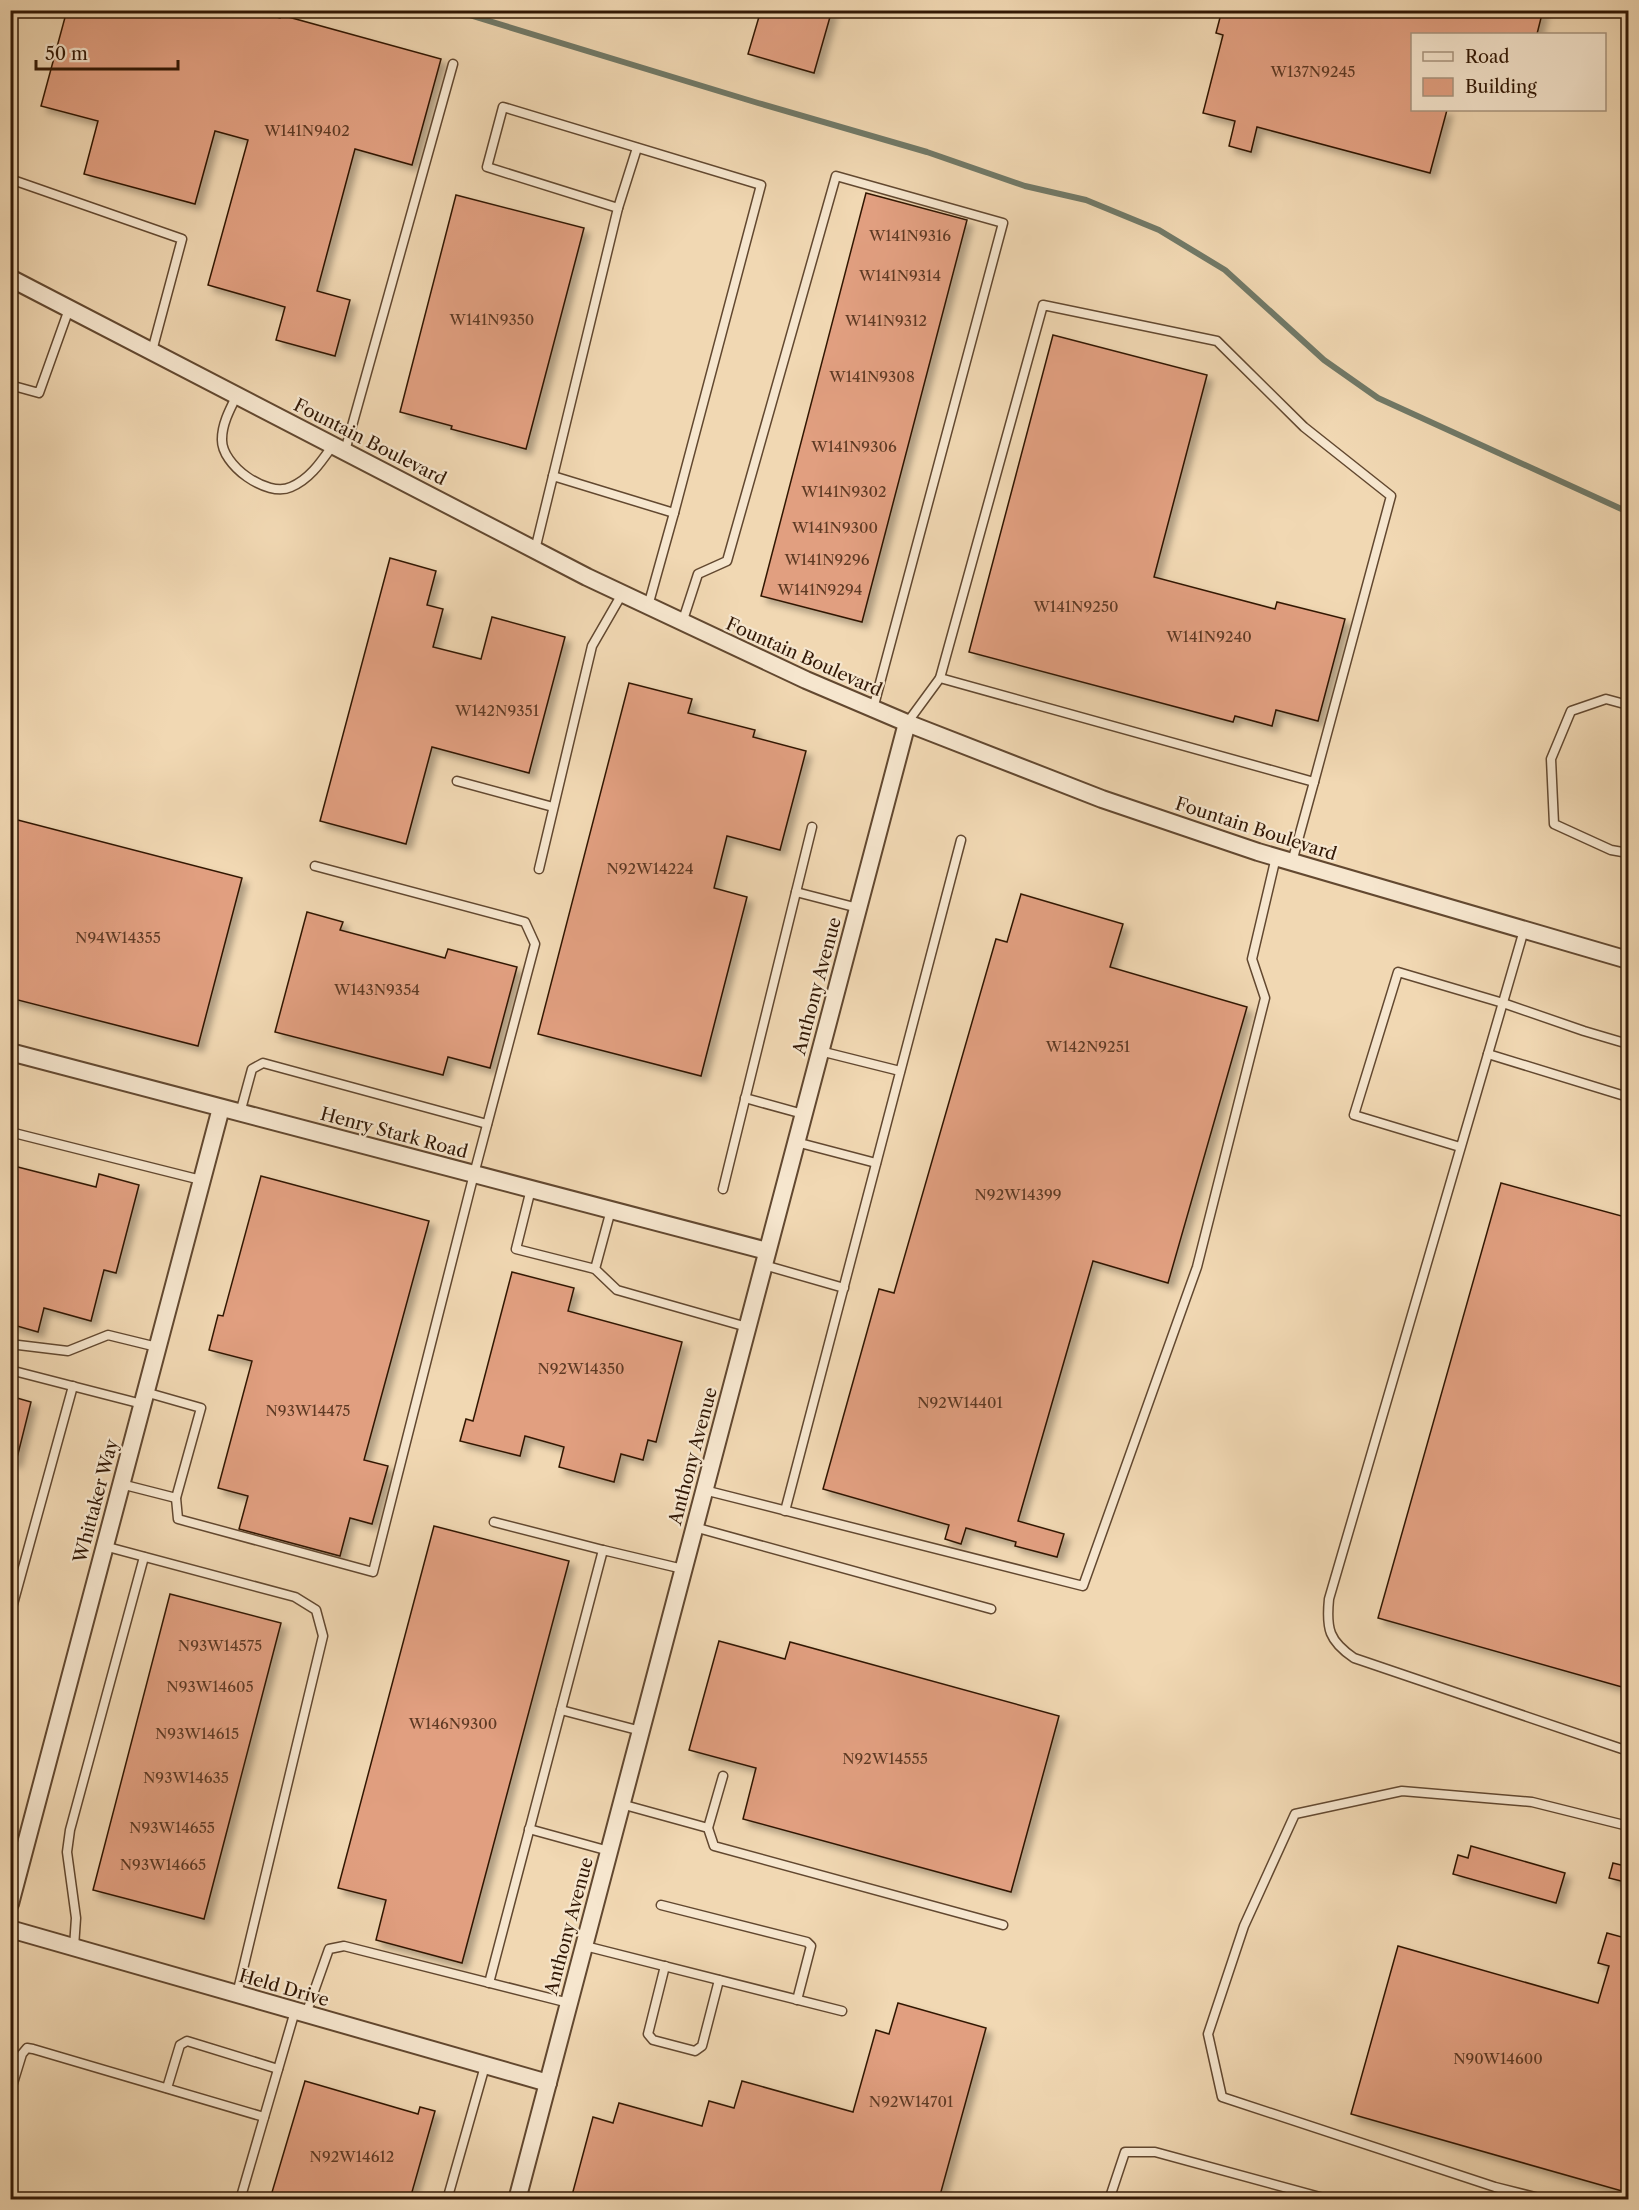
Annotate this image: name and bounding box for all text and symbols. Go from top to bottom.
scale bar [36,33,178,71]
legend [1411,33,1606,111]
text: 50 m [45,43,88,65]
text: Road [1465,46,1510,68]
house number: W137N9245 [1270,62,1355,81]
text: Building [1465,76,1537,98]
house number: W141N9402 [263,121,350,140]
house number: W141N9316 [868,226,951,245]
house number: W141N9314 [858,266,941,285]
house number: W141N9350 [449,310,534,329]
house number: W141N9312 [844,311,927,330]
house number: W141N9308 [828,367,915,386]
street label: Fountain Boulevard [290,394,450,490]
house number: W141N9306 [810,437,897,456]
house number: W141N9302 [800,482,887,501]
house number: W141N9300 [791,518,878,537]
house number: W141N9296 [783,550,870,569]
house number: W141N9294 [777,580,862,599]
house number: W141N9250 [1032,597,1119,616]
street label: Fountain Boulevard [723,613,885,701]
house number: W141N9240 [1165,627,1252,646]
house number: W142N9351 [454,701,540,720]
street label: Fountain Boulevard [1172,792,1340,866]
house number: N92W14224 [606,859,694,878]
street label: Anthony Avenue [788,915,846,1058]
house number: N94W14355 [75,928,161,947]
house number: W143N9354 [333,980,420,999]
house number: W142N9251 [1045,1037,1131,1056]
street label: Henry Stark Road [318,1103,470,1163]
house number: N92W14399 [974,1185,1062,1204]
house number: N92W14350 [537,1359,625,1378]
street label: Anthony Avenue [664,1385,722,1528]
house number: N92W14401 [917,1393,1004,1412]
house number: N93W14475 [265,1401,351,1420]
street label: Whittaker Way [69,1436,123,1566]
house number: N93W14575 [178,1636,262,1655]
house number: N93W14605 [166,1677,254,1696]
house number: W146N9300 [408,1714,497,1733]
house number: N93W14615 [155,1724,239,1743]
house number: N92W14555 [842,1749,928,1768]
house number: N93W14635 [143,1768,229,1787]
house number: N93W14655 [129,1818,215,1837]
house number: N93W14665 [120,1855,206,1874]
street label: Anthony Avenue [540,1855,598,1998]
street label: Held Drive [236,1965,332,2011]
house number: N90W14600 [1453,2049,1543,2068]
house number: N92W14701 [869,2092,954,2111]
house number: N92W14612 [310,2147,394,2166]

